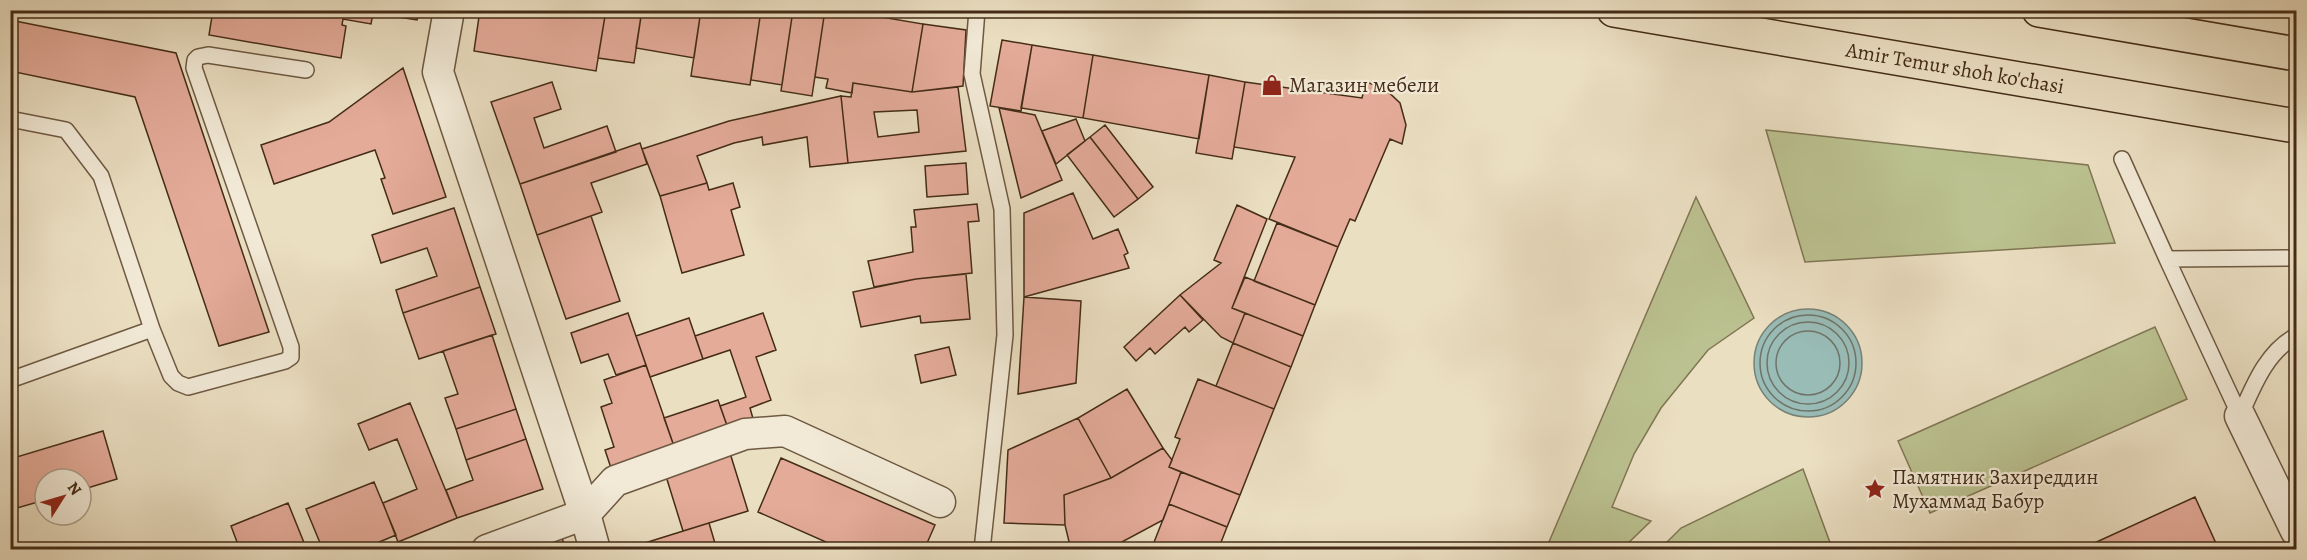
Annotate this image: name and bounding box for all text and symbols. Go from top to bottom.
street label: Amir Temur shoh ko'chasi [1843,36,2066,100]
place label: Магазин мебели [1289,71,1439,99]
shop icon: Магазин мебели [1260,73,1284,97]
place label: Памятник Захиреддин Мухаммад Бабур [1892,463,2098,515]
north arrow [33,467,93,527]
text: N [62,477,87,500]
place icon: Памятник Захиреддин Мухаммад Бабур [1863,477,1887,501]

